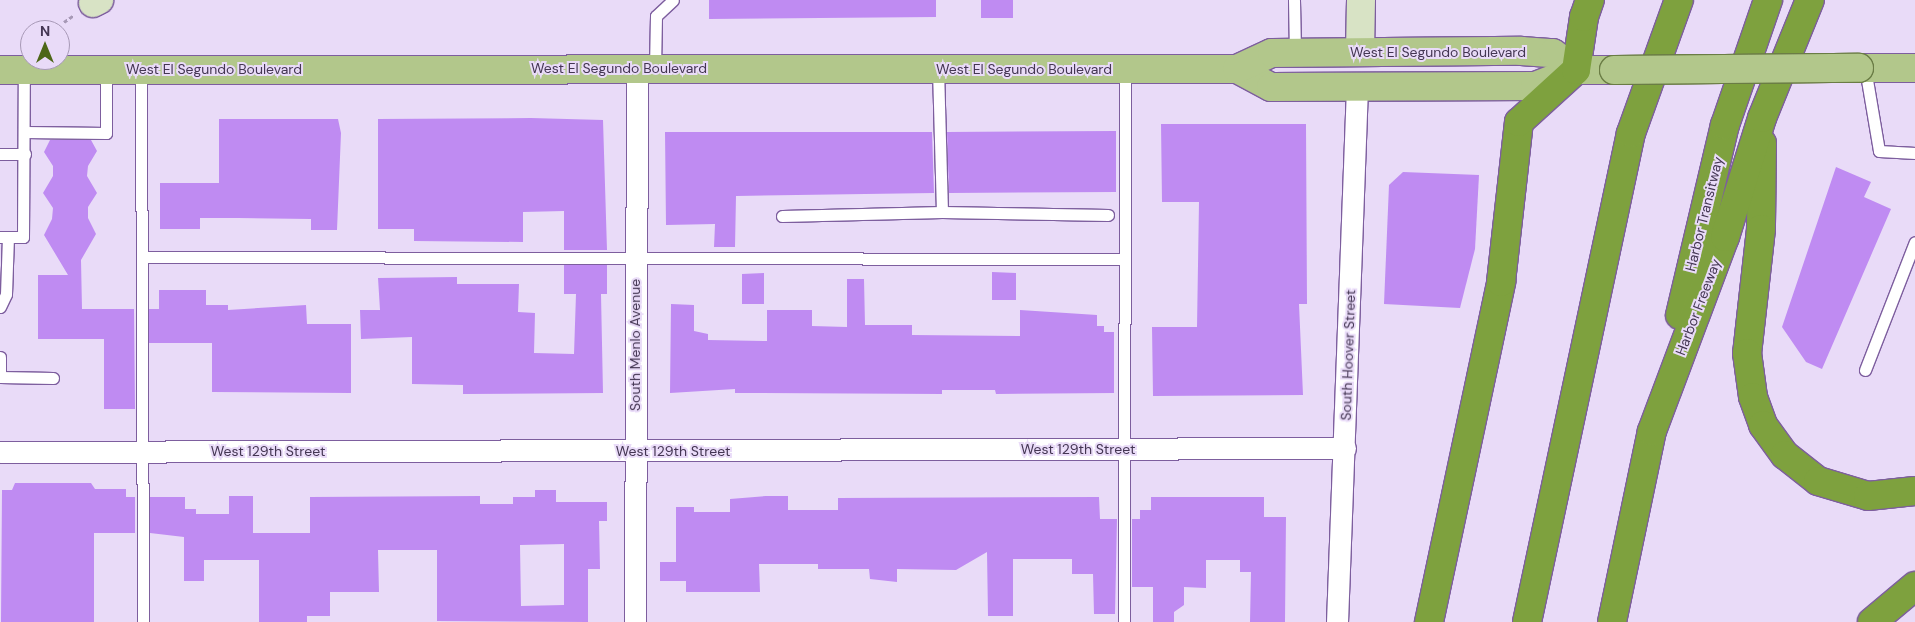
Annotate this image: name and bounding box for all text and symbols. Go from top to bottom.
north arrow [20,20,70,70]
text: N [40,22,50,40]
street label: West El Segundo Boulevard [1350,44,1526,60]
street label: West El Segundo Boulevard [531,60,707,76]
street label: West El Segundo Boulevard [126,61,302,77]
street label: West El Segundo Boulevard [936,61,1112,77]
street label: Harbor Transitway [1682,155,1726,273]
street label: Harbor Freeway [1672,256,1724,358]
street label: South Menlo Avenue [627,279,643,411]
street label: South Hoover Street [1337,289,1359,421]
street label: West 129th Street [1021,441,1135,457]
street label: West 129th Street [211,443,325,459]
street label: West 129th Street [616,443,730,459]

